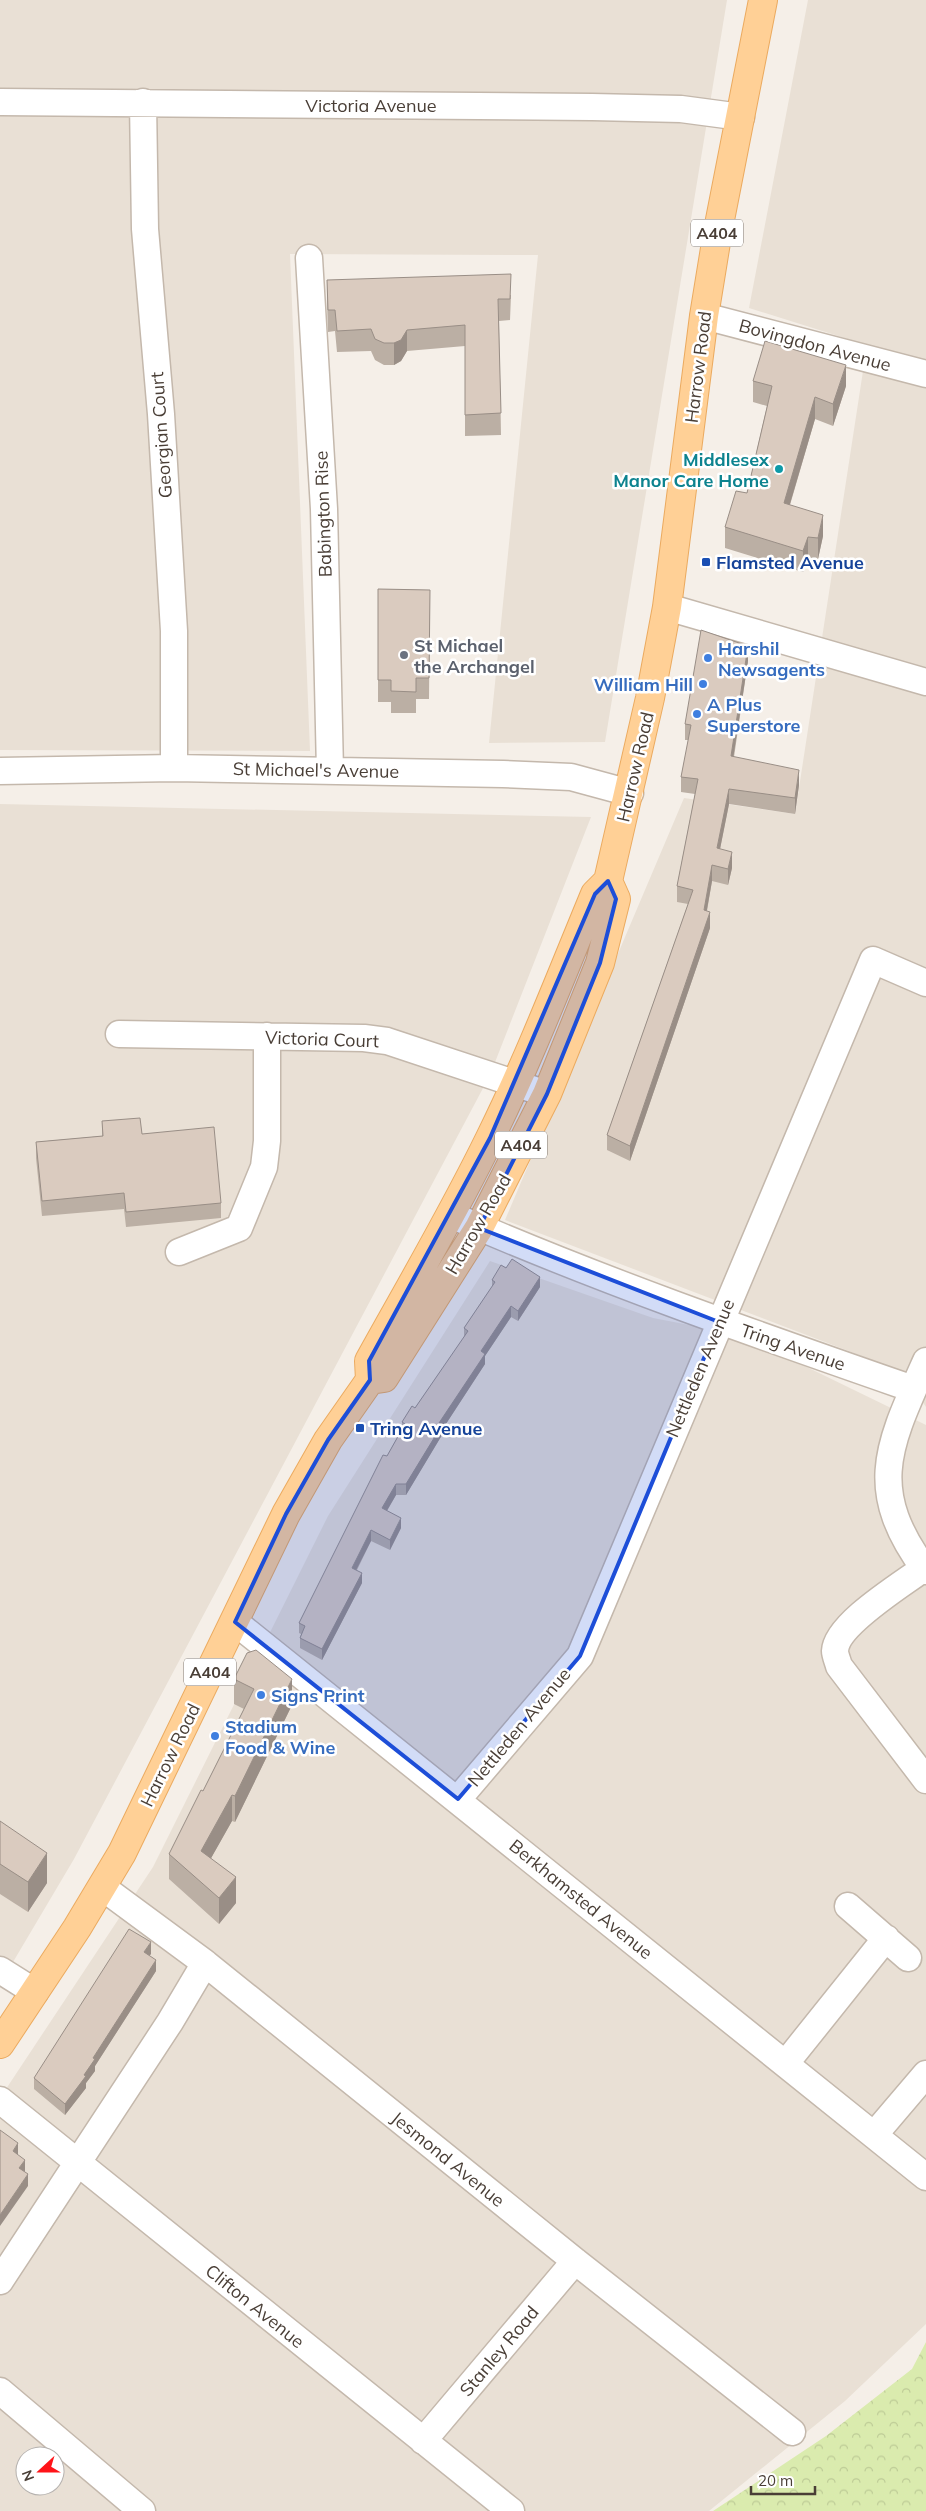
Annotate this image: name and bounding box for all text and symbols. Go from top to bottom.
street label: Victoria Avenue [305,94,437,117]
road number: A404 [691,220,743,247]
street label: Harrow Road [680,310,716,424]
street label: Bovingdon Avenue [736,314,894,376]
street label: Georgian Court [145,371,177,499]
place label: Middlesex Manor Care Home [613,448,770,492]
street label: Babington Rise [309,450,337,578]
marker: Middlesex Manor Care Home [773,463,785,475]
place label: Flamsted Avenue [716,551,864,574]
marker: Flamsted Avenue [700,556,712,568]
place label: St Michael the Archangel [414,634,535,678]
place label: Harshil Newsagents [718,637,825,681]
marker: St Michael the Archangel [398,649,410,661]
marker: Harshil Newsagents [702,652,714,664]
place label: William Hill [594,673,693,696]
marker: William Hill [697,678,709,690]
place label: A Plus Superstore [707,693,801,737]
marker: A Plus Superstore [691,708,703,720]
street label: Harrow Road [611,710,659,824]
street label: St Michael's Avenue [233,757,399,783]
street label: Victoria Court [265,1026,379,1052]
road number: A404 [495,1132,547,1158]
street label: Harrow Road [440,1170,516,1278]
street label: Nettleden Avenue [660,1295,740,1441]
street label: Tring Avenue [738,1318,848,1376]
place label: Tring Avenue [370,1417,483,1440]
marker: Tring Avenue [354,1422,366,1434]
road number: A404 [184,1658,236,1685]
street label: Nettleden Avenue [463,1663,575,1791]
place label: Signs Print [271,1684,365,1707]
marker: Signs Print [255,1689,267,1701]
street label: Harrow Road [135,1700,205,1810]
place label: Stadium Food & Wine [225,1715,335,1759]
marker: Stadium Food & Wine [209,1730,221,1742]
street label: Berkhamsted Avenue [505,1834,657,1964]
street label: Jesmond Avenue [387,2106,509,2212]
street label: Clifton Avenue [201,2259,309,2353]
street label: Stanley Road [454,2301,544,2401]
north arrow [15,2446,65,2496]
scale bar [751,2464,815,2496]
text: N [18,2467,38,2484]
text: 20 m [758,2471,793,2490]

